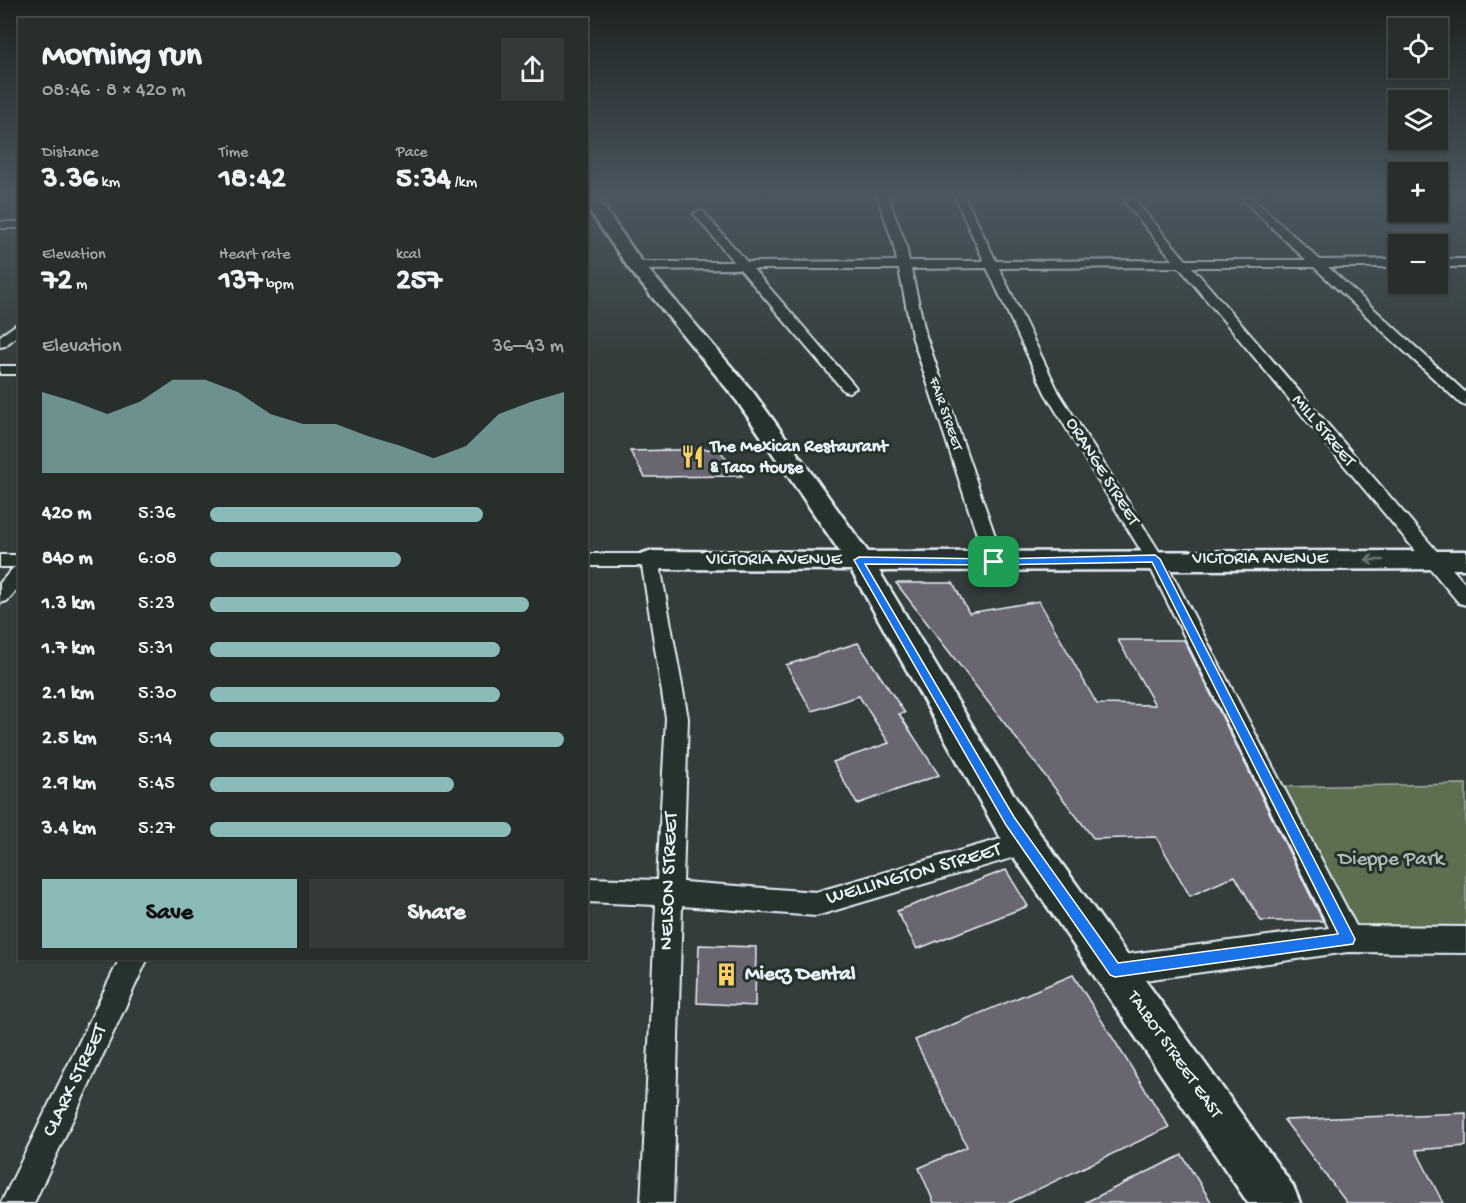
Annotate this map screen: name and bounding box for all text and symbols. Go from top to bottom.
map controls [1388,18,1448,294]
button: locate [1388,18,1448,78]
text: Morning run [42,38,202,76]
button: share [501,38,564,101]
text: 08:46 · 8 × 420 m [42,80,186,103]
button: layers [1388,90,1448,150]
text: Distance [42,144,99,163]
text: Time [219,144,248,163]
text: Pace [396,144,427,163]
button: + [1388,162,1448,222]
text: 3.36 [42,163,98,198]
text: 18:42 [219,163,286,198]
text: 5:34 [396,163,451,198]
text: km [98,174,120,193]
text: /km [451,174,477,193]
button: − [1388,234,1448,294]
text: Elevation [42,246,106,265]
text: Heart rate [219,246,291,265]
text: kcal [396,246,421,265]
text: 72 [42,265,72,300]
text: 137 [219,265,262,300]
text: 257 [396,265,442,300]
text: m [72,276,87,295]
text: bpm [262,276,294,295]
text: Elevation [42,336,122,359]
text: 36–43 m [492,336,564,359]
street label: FAIR STREET [924,374,966,454]
street label: MILL STREET [1287,390,1360,472]
street label: ORANGE STREET [1060,414,1144,531]
place label: The Mexican Restaurant & Taco House [708,437,889,479]
restaurant icon: The Mexican Restaurant & Taco House [679,444,705,470]
text: 420 m [42,503,92,526]
text: 5:36 [138,503,175,526]
pin [968,536,1019,587]
icon: arrive [977,545,1010,578]
text: 840 m [42,548,93,571]
text: 6:08 [138,548,177,571]
street label: VICTORIA AVENUE [1191,549,1329,570]
street label: VICTORIA AVENUE [705,550,843,571]
one-way arrow [1364,554,1384,565]
text: 1.3 km [42,593,95,616]
text: 5:23 [138,593,175,616]
text: 1.7 km [42,638,95,661]
text: 5:31 [138,638,173,661]
text: 2.1 km [42,683,94,706]
text: 5:30 [138,683,177,706]
text: 2.5 km [42,728,96,751]
text: 5:14 [138,728,172,751]
text: 2.9 km [42,773,96,796]
text: 5:45 [138,773,175,796]
street label: NELSON STREET [655,810,685,951]
text: 3.4 km [42,818,96,841]
text: 5:27 [138,818,175,841]
street label: WELLINGTON STREET [824,838,1005,912]
park label: Dieppe Park [1336,848,1446,873]
button: Save [42,879,297,948]
button: Share [309,879,564,948]
building icon: Miecz Dental [714,962,740,988]
place label: Miecz Dental [745,963,856,988]
street label: TALBOT STREET EAST [1122,986,1226,1124]
street label: CLARK STREET [38,1020,114,1141]

